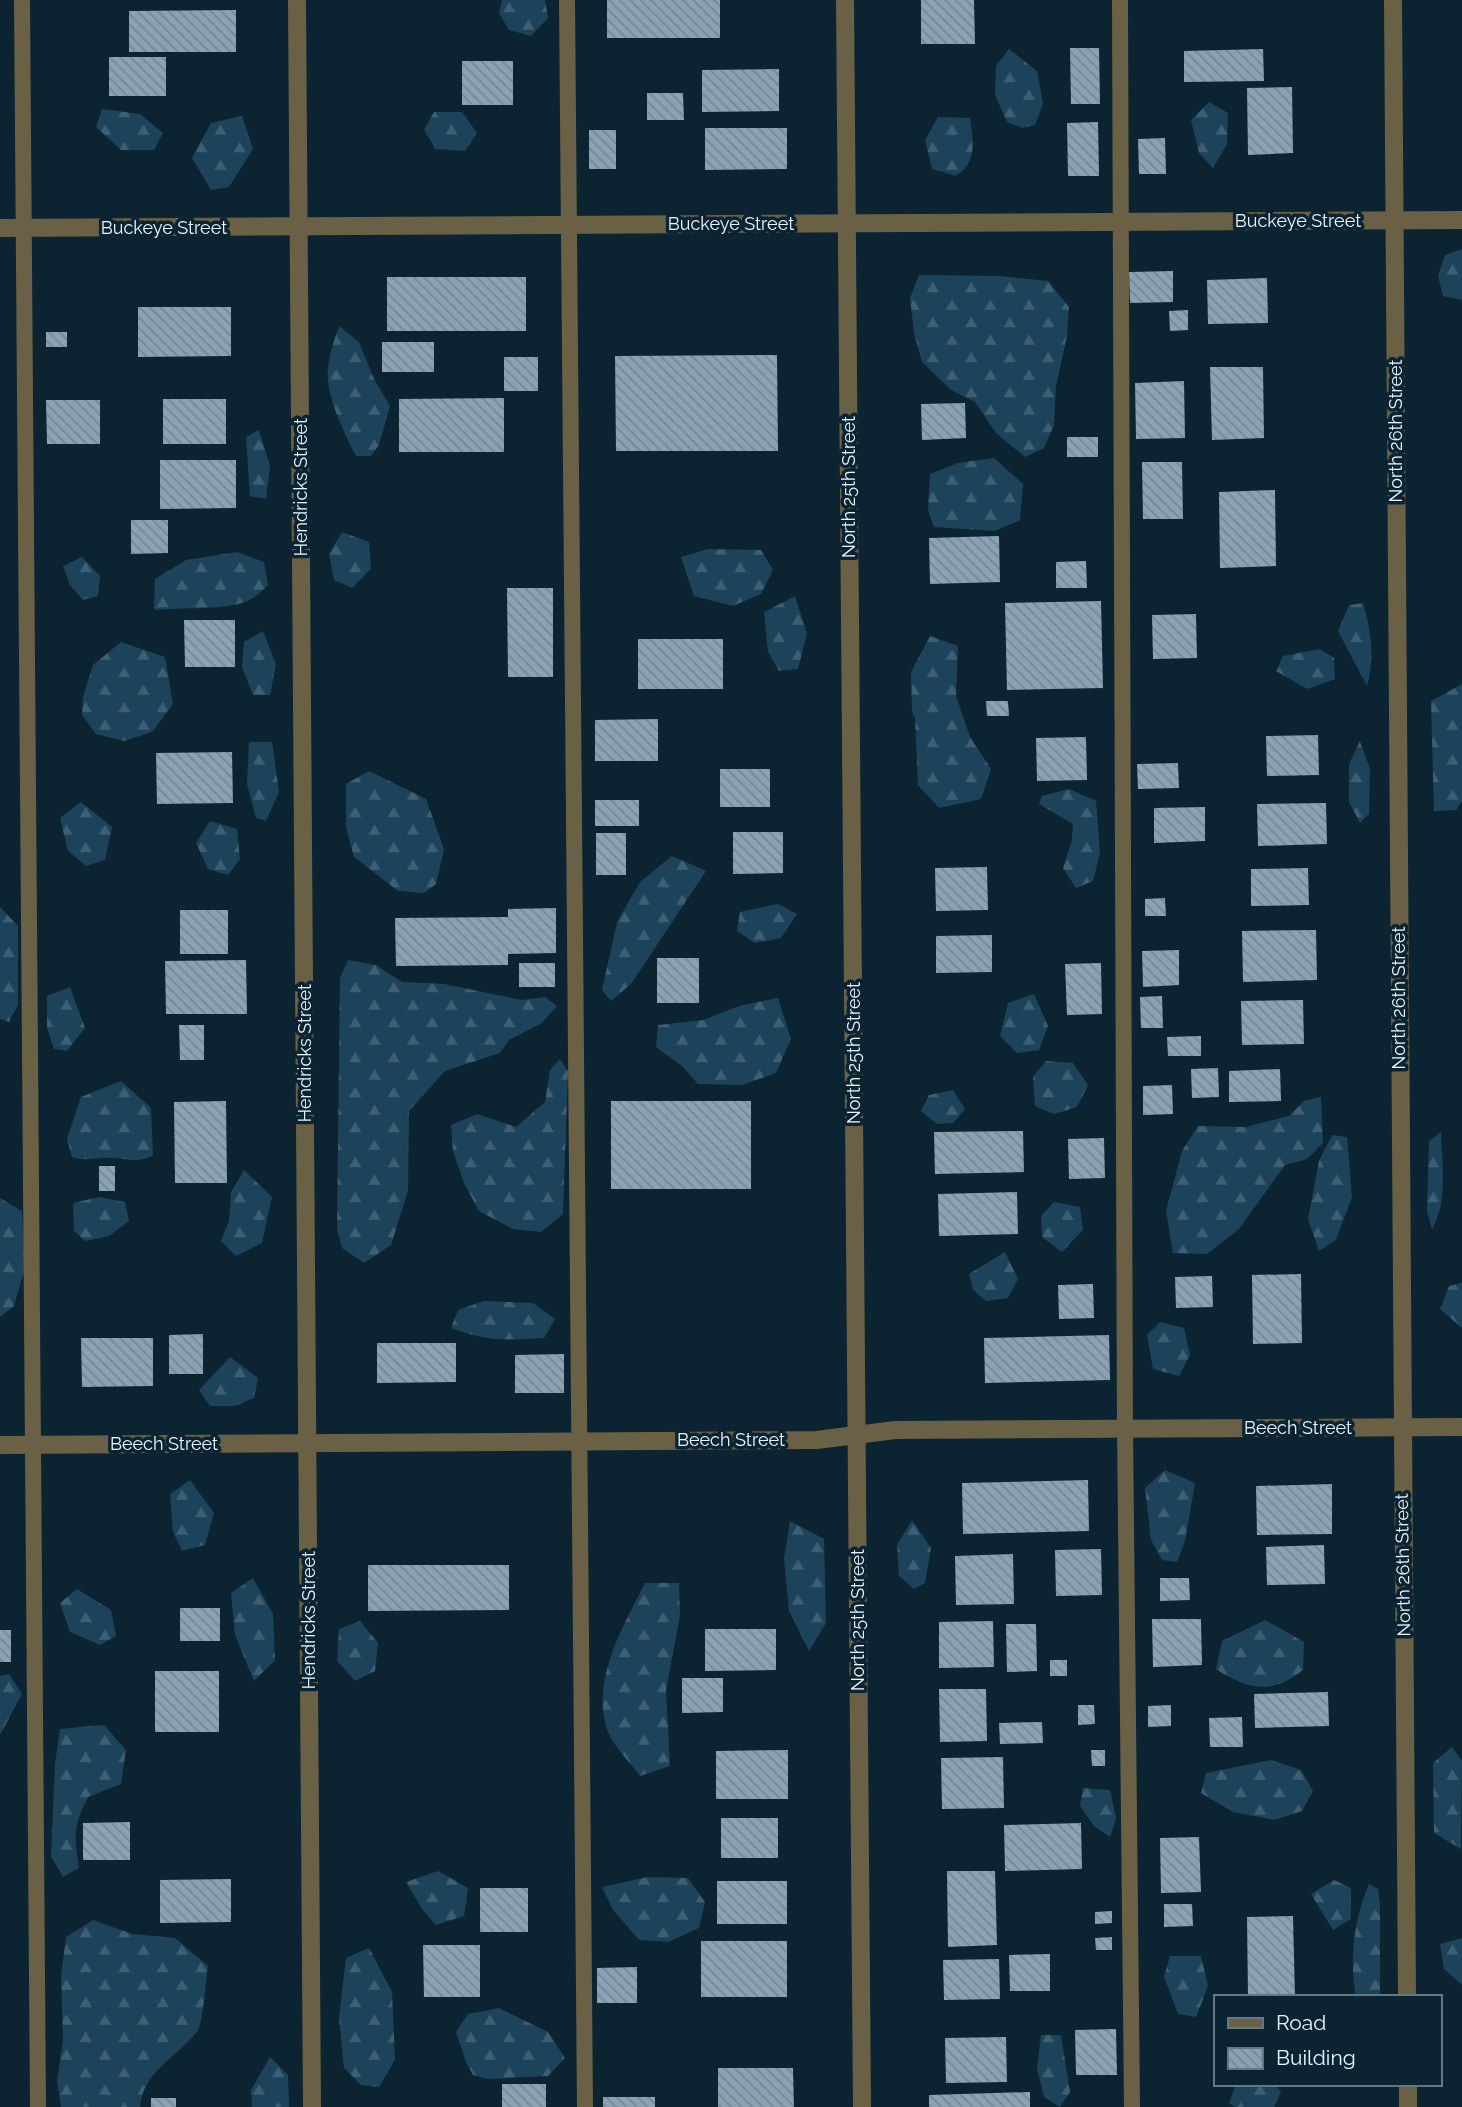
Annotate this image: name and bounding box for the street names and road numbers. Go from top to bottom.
street label: Buckeye Street [1235,210,1361,231]
street label: Buckeye Street [668,213,794,234]
street label: Buckeye Street [101,217,227,238]
street label: North 26th Street [1385,359,1406,503]
street label: North 25th Street [838,416,859,558]
street label: Hendricks Street [290,418,311,556]
street label: North 26th Street [1388,926,1409,1070]
street label: North 25th Street [843,982,864,1124]
street label: Hendricks Street [294,984,315,1122]
street label: Beech Street [1244,1417,1352,1438]
street label: Beech Street [677,1429,785,1450]
street label: Beech Street [110,1433,218,1454]
street label: North 26th Street [1391,1493,1414,1637]
street label: North 25th Street [847,1549,868,1691]
street label: Hendricks Street [298,1551,319,1689]

